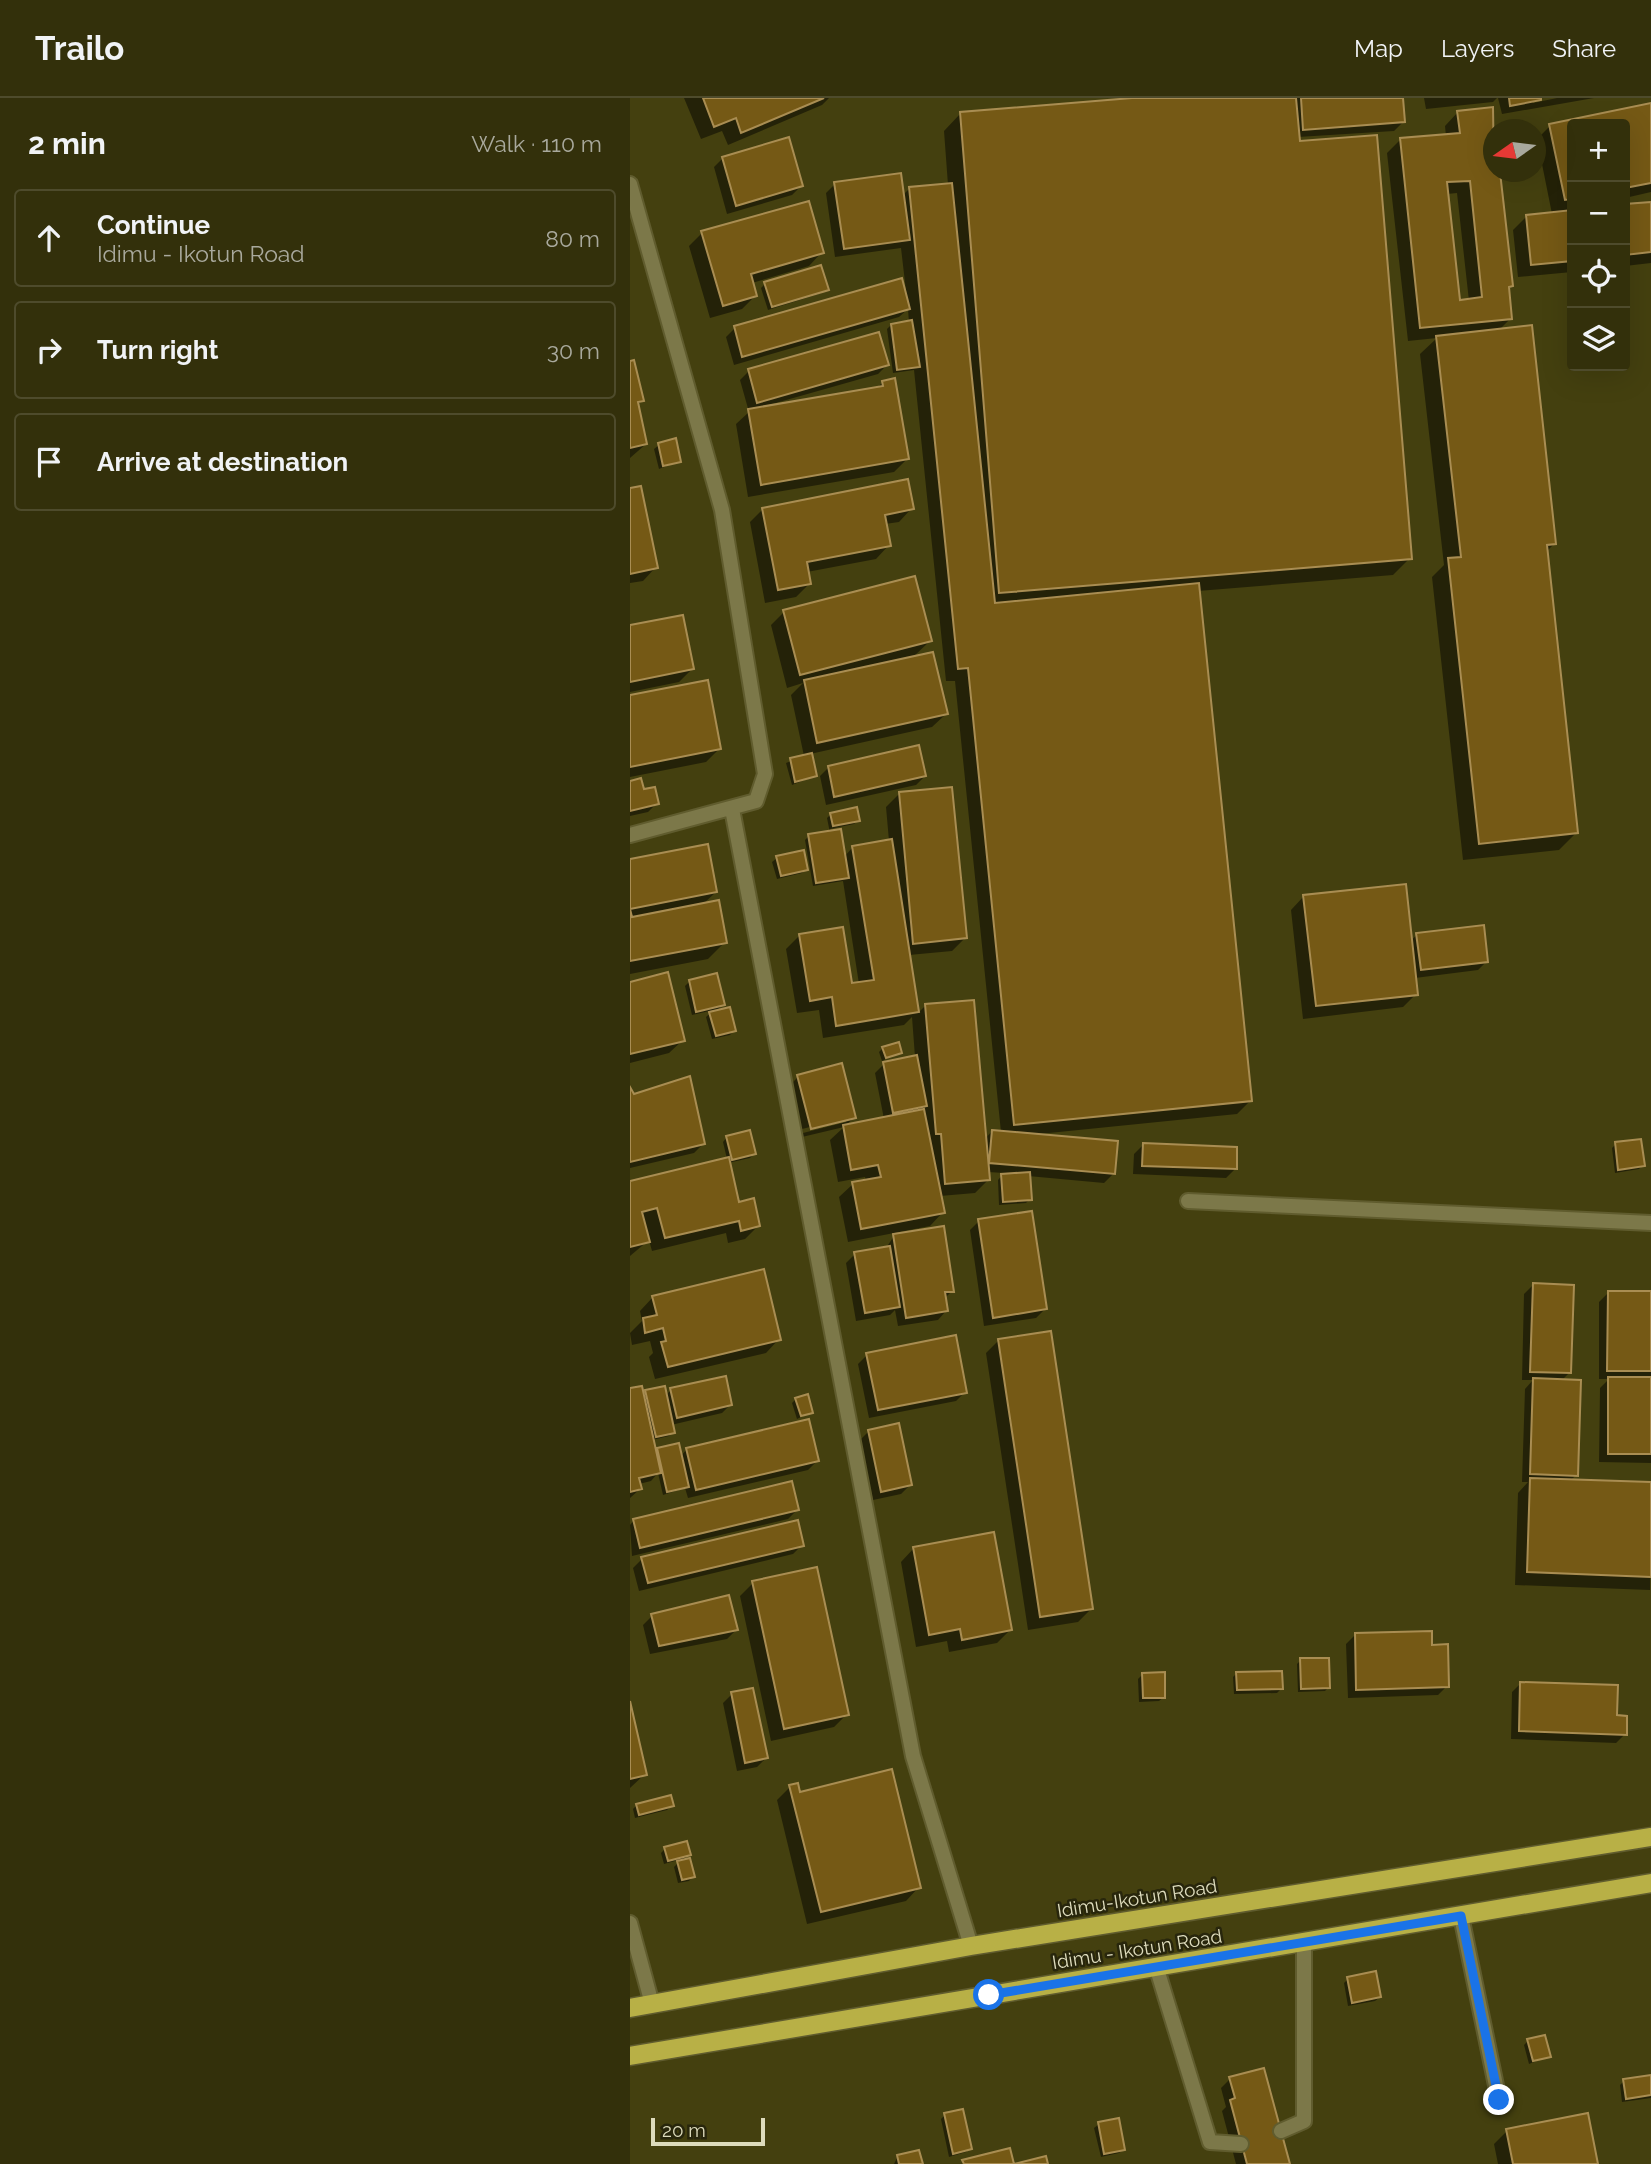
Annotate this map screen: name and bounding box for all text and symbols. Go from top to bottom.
text: Trailo [35,29,124,68]
text: Map [1354,34,1403,63]
text: Layers [1441,34,1514,63]
text: Share [1552,34,1616,63]
north arrow [1483,119,1546,182]
map controls [1567,119,1630,371]
button: + [1567,119,1630,182]
text: 2 min [28,126,106,161]
text: Walk · 110 m [471,130,602,157]
button: − [1567,182,1630,245]
text: Continue [97,210,210,240]
icon: ahead [30,219,68,257]
text: 80 m [545,225,600,252]
text: Idimu - Ikotun Road [97,240,305,267]
button: locate [1567,245,1630,308]
button: layers [1567,308,1630,371]
icon: right [30,331,68,369]
text: Turn right [97,335,218,365]
text: 30 m [547,337,600,364]
icon: arrive [30,443,68,481]
text: Arrive at destination [97,447,348,477]
street label: Idimu-Ikotun Road [1055,1874,1219,1922]
street label: Idimu - Ikotun Road [1051,1925,1223,1973]
route start [973,1979,1004,2010]
route end [1483,2084,1514,2115]
scale bar [651,2115,765,2147]
text: 20 m [662,2119,706,2141]

